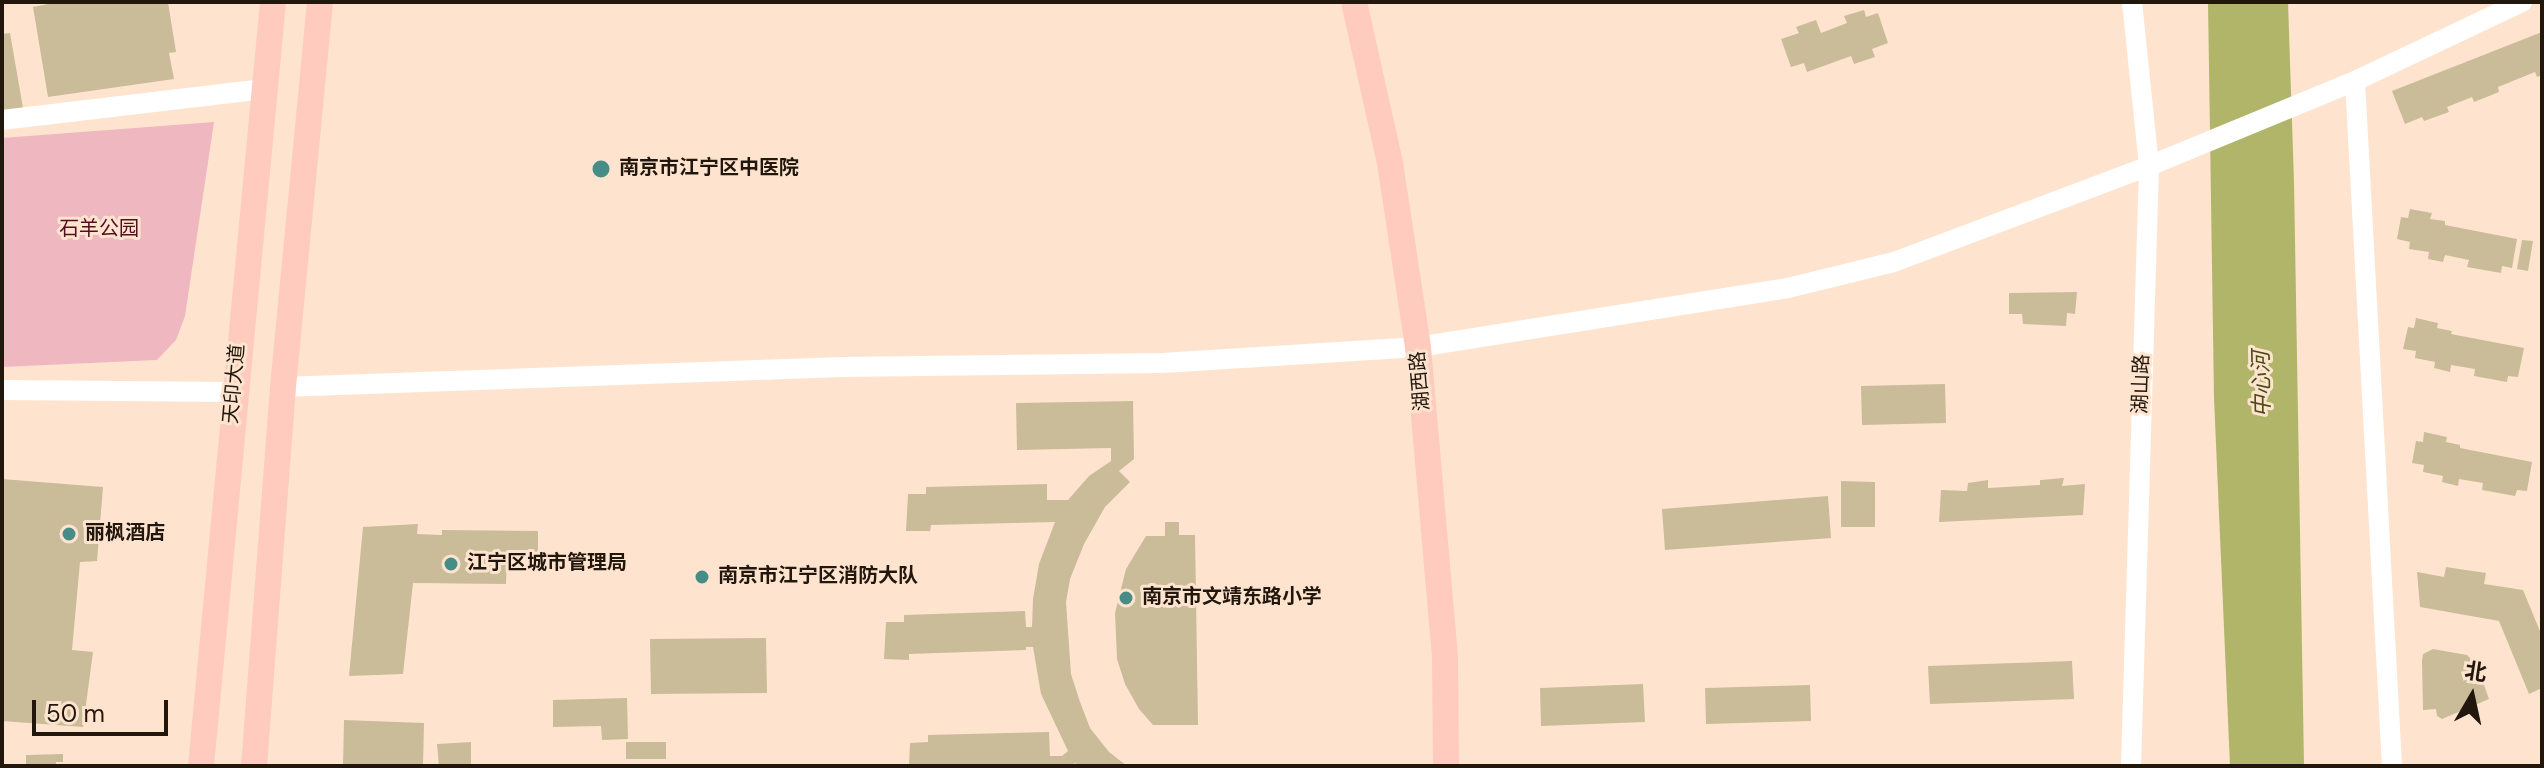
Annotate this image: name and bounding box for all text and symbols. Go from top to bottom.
place label: 南京市江宁区中医院 [619,157,799,181]
marker: 南京市江宁区中医院 [590,158,612,180]
park label: 石羊公园 [59,218,139,242]
street label: 天印大道 [220,343,250,425]
street label: 湖西路 [1406,350,1436,412]
water label: 中心河 [2249,351,2277,417]
street label: 湖山路 [2129,354,2155,414]
place label: 丽枫酒店 [85,522,165,546]
marker: 丽枫酒店 [60,525,78,543]
place label: 江宁区城市管理局 [467,552,627,576]
marker: 江宁区城市管理局 [442,555,460,573]
place label: 南京市江宁区消防大队 [718,565,918,589]
marker: 南京市江宁区消防大队 [693,568,711,586]
place label: 南京市文靖东路小学 [1142,586,1322,610]
marker: 南京市文靖东路小学 [1117,589,1135,607]
north arrow [2432,656,2512,736]
text: 北 [2463,656,2489,688]
scale bar [36,684,172,734]
text: 50 m [46,698,105,729]

